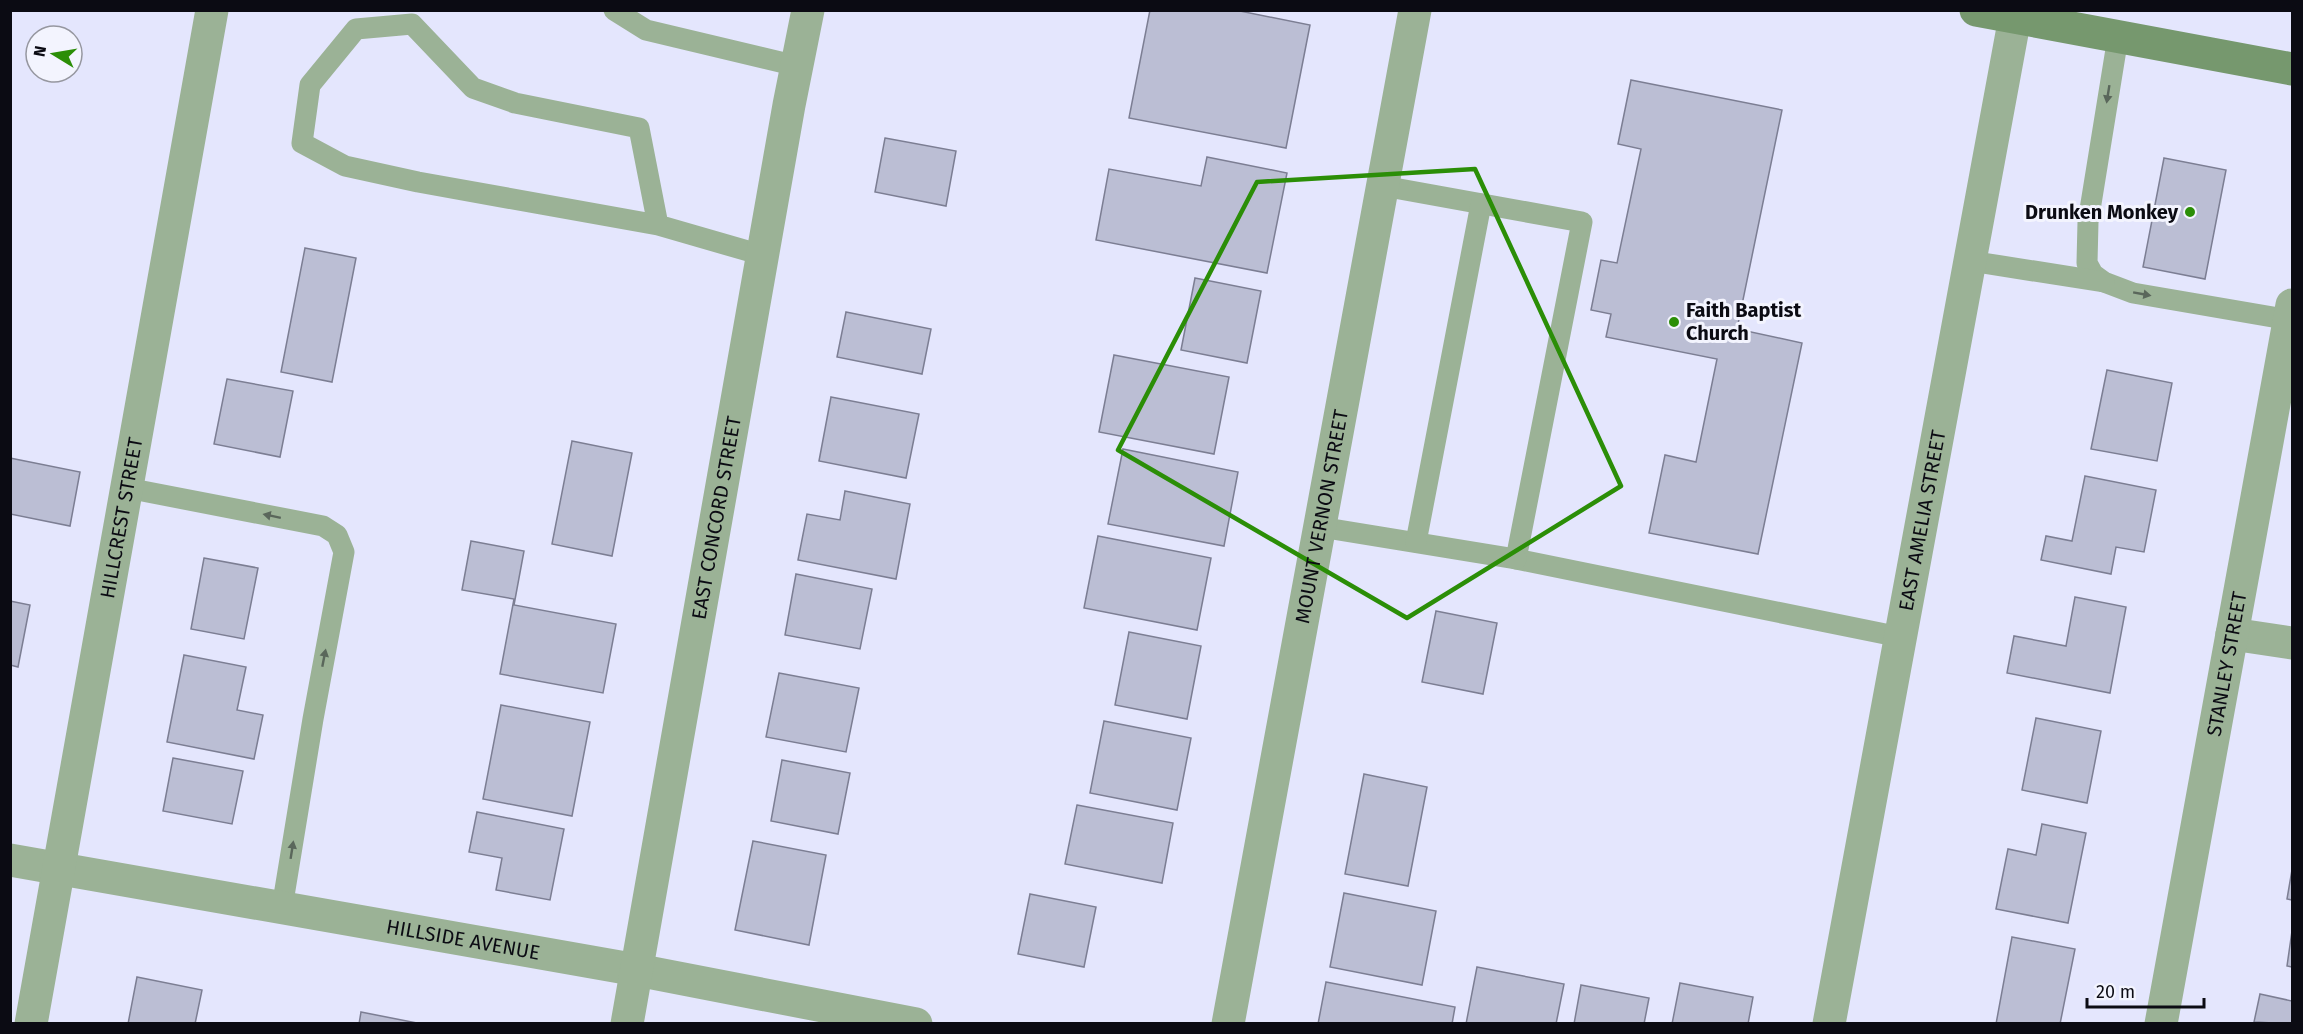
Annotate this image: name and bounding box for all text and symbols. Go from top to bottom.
north arrow [24,24,84,84]
text: N [29,44,50,58]
one-way arrow [2104,85,2113,104]
place label: Drunken Monkey [2025,200,2179,224]
marker: Drunken Monkey [2183,205,2197,219]
one-way arrow [2133,290,2152,299]
place label: Faith Baptist Church [1686,298,1801,345]
marker: Faith Baptist Church [1667,315,1681,329]
street label: MOUNT VERNON STREET [1290,407,1353,625]
street label: EAST CONCORD STREET [687,414,746,621]
street label: EAST AMELIA STREET [1894,428,1951,613]
street label: HILLCREST STREET [95,435,148,600]
one-way arrow [262,510,281,520]
street label: STANLEY STREET [2202,589,2252,738]
one-way arrow [320,648,329,667]
one-way arrow [287,840,296,859]
street label: HILLSIDE AVENUE [384,914,542,965]
scale bar [2087,971,2204,1009]
text: 20 m [2096,981,2135,1003]

